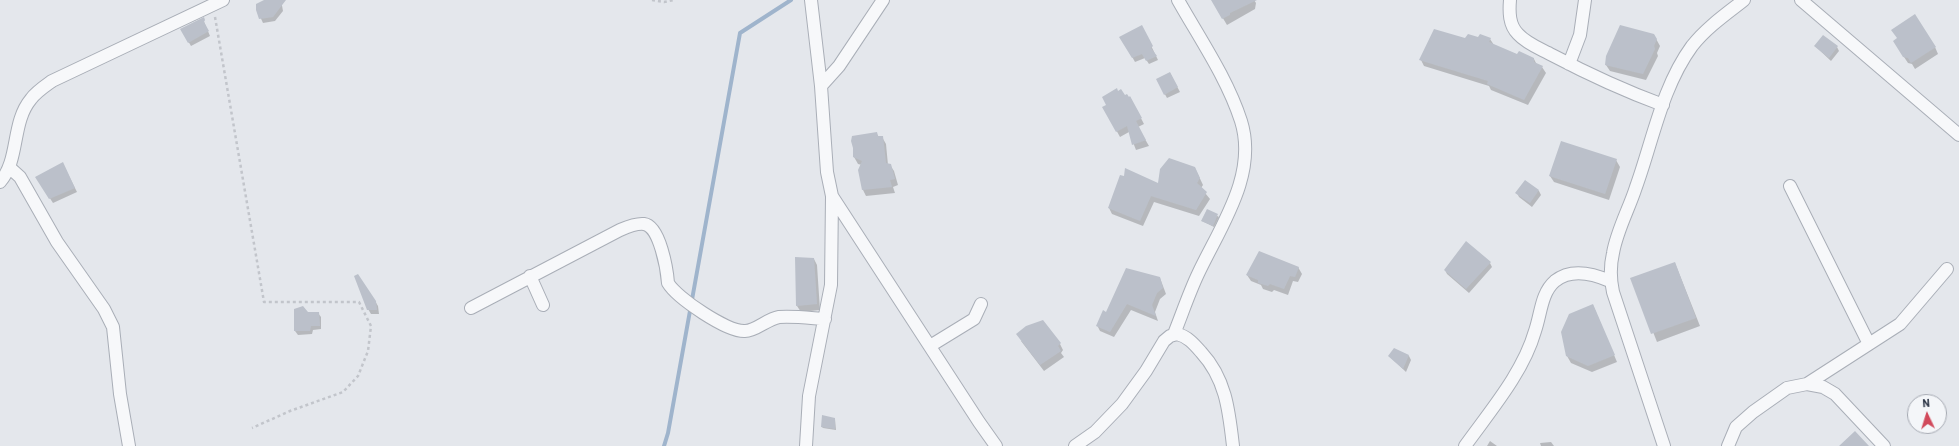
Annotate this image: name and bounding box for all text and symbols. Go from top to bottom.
north arrow [1907,394,1947,434]
text: N [1922,396,1930,409]

